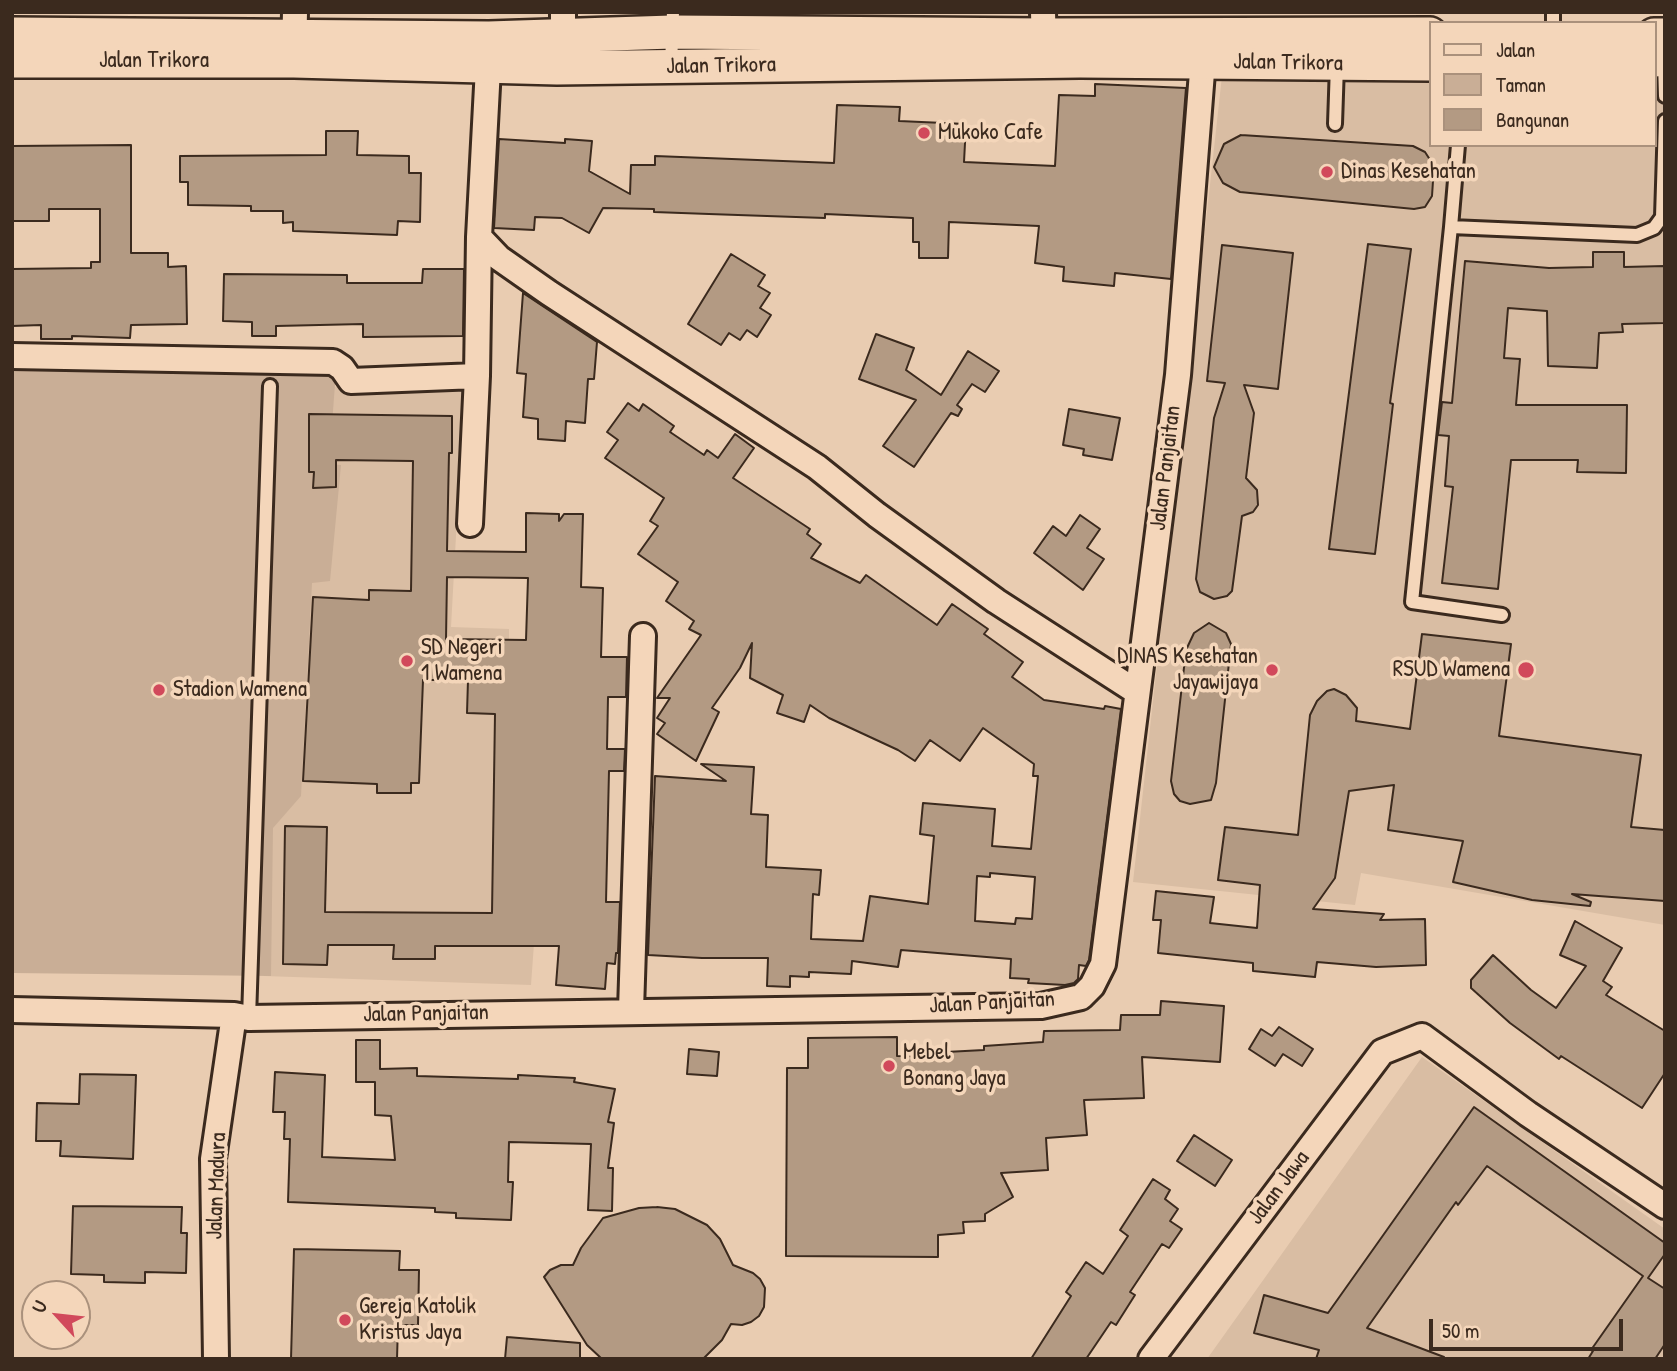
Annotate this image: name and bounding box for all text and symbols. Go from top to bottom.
legend [1428,21,1656,147]
text: Jalan [1496,35,1535,64]
street label: Jalan Trikora [99,47,209,75]
street label: Jalan Trikora [1233,48,1343,78]
street label: Jalan Trikora [666,51,776,81]
text: Taman [1496,70,1546,99]
text: Bangunan [1496,105,1569,134]
place label: Mukoko Cafe [938,119,1043,147]
marker: Mukoko Cafe [916,125,932,141]
place label: Dinas Kesehatan [1341,158,1476,186]
marker: Dinas Kesehatan [1319,164,1335,180]
street label: Jalan Panjaitan [1145,404,1187,532]
place label: SD Negeri 1 Wamena [421,634,503,688]
place label: DINAS Kesehatan Jayawijaya [1117,643,1258,697]
marker: SD Negeri 1 Wamena [399,653,415,669]
place label: RSUD Wamena [1393,656,1510,684]
marker: RSUD Wamena [1516,660,1536,680]
marker: DINAS Kesehatan Jayawijaya [1264,662,1280,678]
place label: Stadion Wamena [173,676,307,704]
marker: Stadion Wamena [151,682,167,698]
street label: Jalan Panjaitan [929,986,1055,1020]
street label: Jalan Panjaitan [363,999,489,1029]
place label: Mebel Bonang Jaya [903,1039,1006,1093]
marker: Mebel Bonang Jaya [881,1058,897,1074]
street label: Jalan Madura [201,1132,233,1240]
street label: Jalan Jawa [1242,1146,1316,1230]
north arrow [21,1280,91,1350]
place label: Gereja Katolik Kristus Jaya [359,1293,476,1347]
text: U [25,1296,53,1317]
scale bar [1432,1304,1626,1348]
marker: Gereja Katolik Kristus Jaya [337,1312,353,1328]
text: 50 m [1442,1316,1479,1345]

